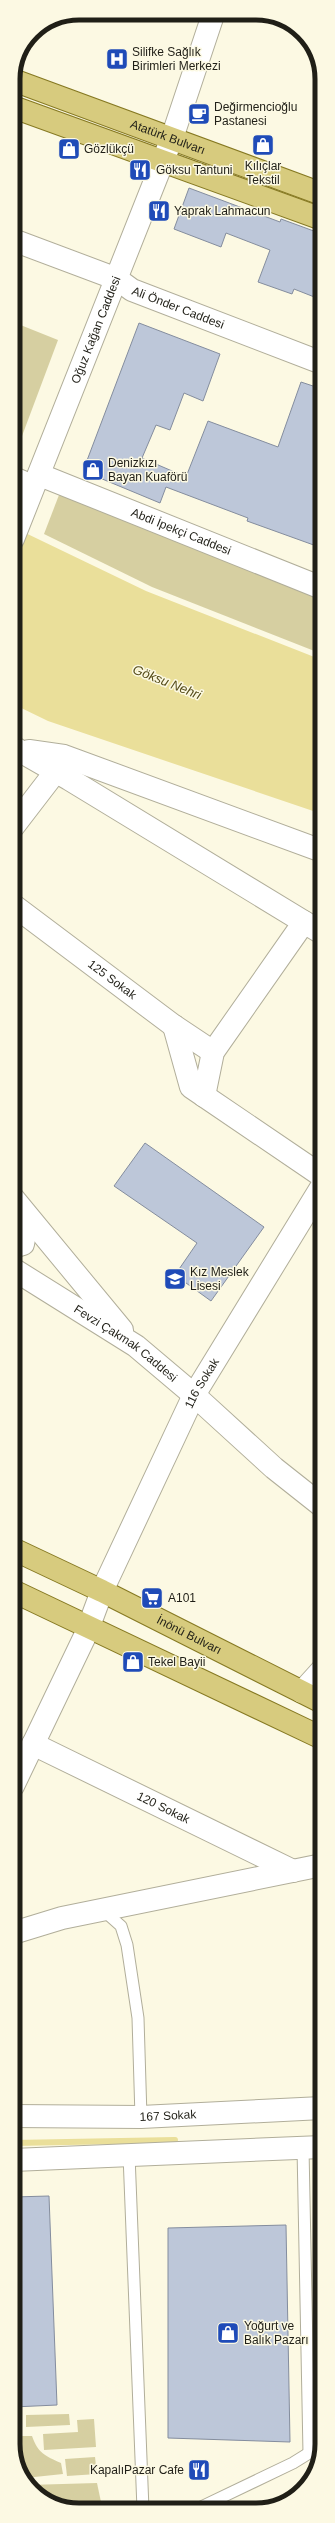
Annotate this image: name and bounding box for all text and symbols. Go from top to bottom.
place label: Silifke Sağlık Birimleri Merkezi [132,45,221,73]
hospital icon: Silifke Sağlık Birimleri Merkezi [104,46,130,72]
place label: Değirmencioğlu Pastanesi [214,100,297,128]
cafe icon: Değirmencioğlu Pastanesi [186,101,212,127]
street label: Atatürk Bulvarı [128,117,207,157]
shop icon: Kılıçlar Tekstil [250,132,276,158]
shop icon: Gözlükçü [56,136,82,162]
place label: Gözlükçü [84,142,134,156]
restaurant icon: Göksu Tantuni [127,157,153,183]
place label: Kılıçlar Tekstil [245,159,281,187]
place label: Göksu Tantuni [156,163,233,177]
restaurant icon: Yaprak Lahmacun [146,198,172,224]
place label: Yaprak Lahmacun [174,204,271,218]
street label: Oğuz Kağan Caddesi [68,274,123,386]
street label: Ali Önder Caddesi [130,284,226,332]
place label: Denizkızı Bayan Kuaförü [108,456,187,484]
shop icon: Denizkızı Bayan Kuaförü [80,457,106,483]
street label: Abdi İpekçi Caddesi [129,505,233,558]
water label: Göksu Nehri [131,662,204,703]
street label: 125 Sokak [85,957,140,1003]
place label: Kız Meslek Lisesi [190,1265,250,1293]
school or university icon: Kız Meslek Lisesi [162,1266,188,1292]
street label: Fevzi Çakmak Caddesi [71,1302,180,1385]
street label: 116 Sokak [182,1355,222,1411]
supermarket icon: A101 [139,1585,165,1611]
place label: A101 [168,1591,196,1605]
street label: İnönü Bulvarı [154,1613,224,1657]
shop icon: Tekel Bayii [120,1649,146,1675]
place label: Tekel Bayii [148,1655,205,1669]
street label: 120 Sokak [135,1789,193,1827]
street label: 167 Sokak [139,2107,198,2124]
place label: Yoğurt ve Balık Pazarı [244,2319,309,2347]
shop icon: Yoğurt ve Balık Pazarı [215,2320,241,2346]
restaurant icon: KapalıPazar Cafe [186,2457,212,2483]
place label: KapalıPazar Cafe [90,2463,184,2477]

